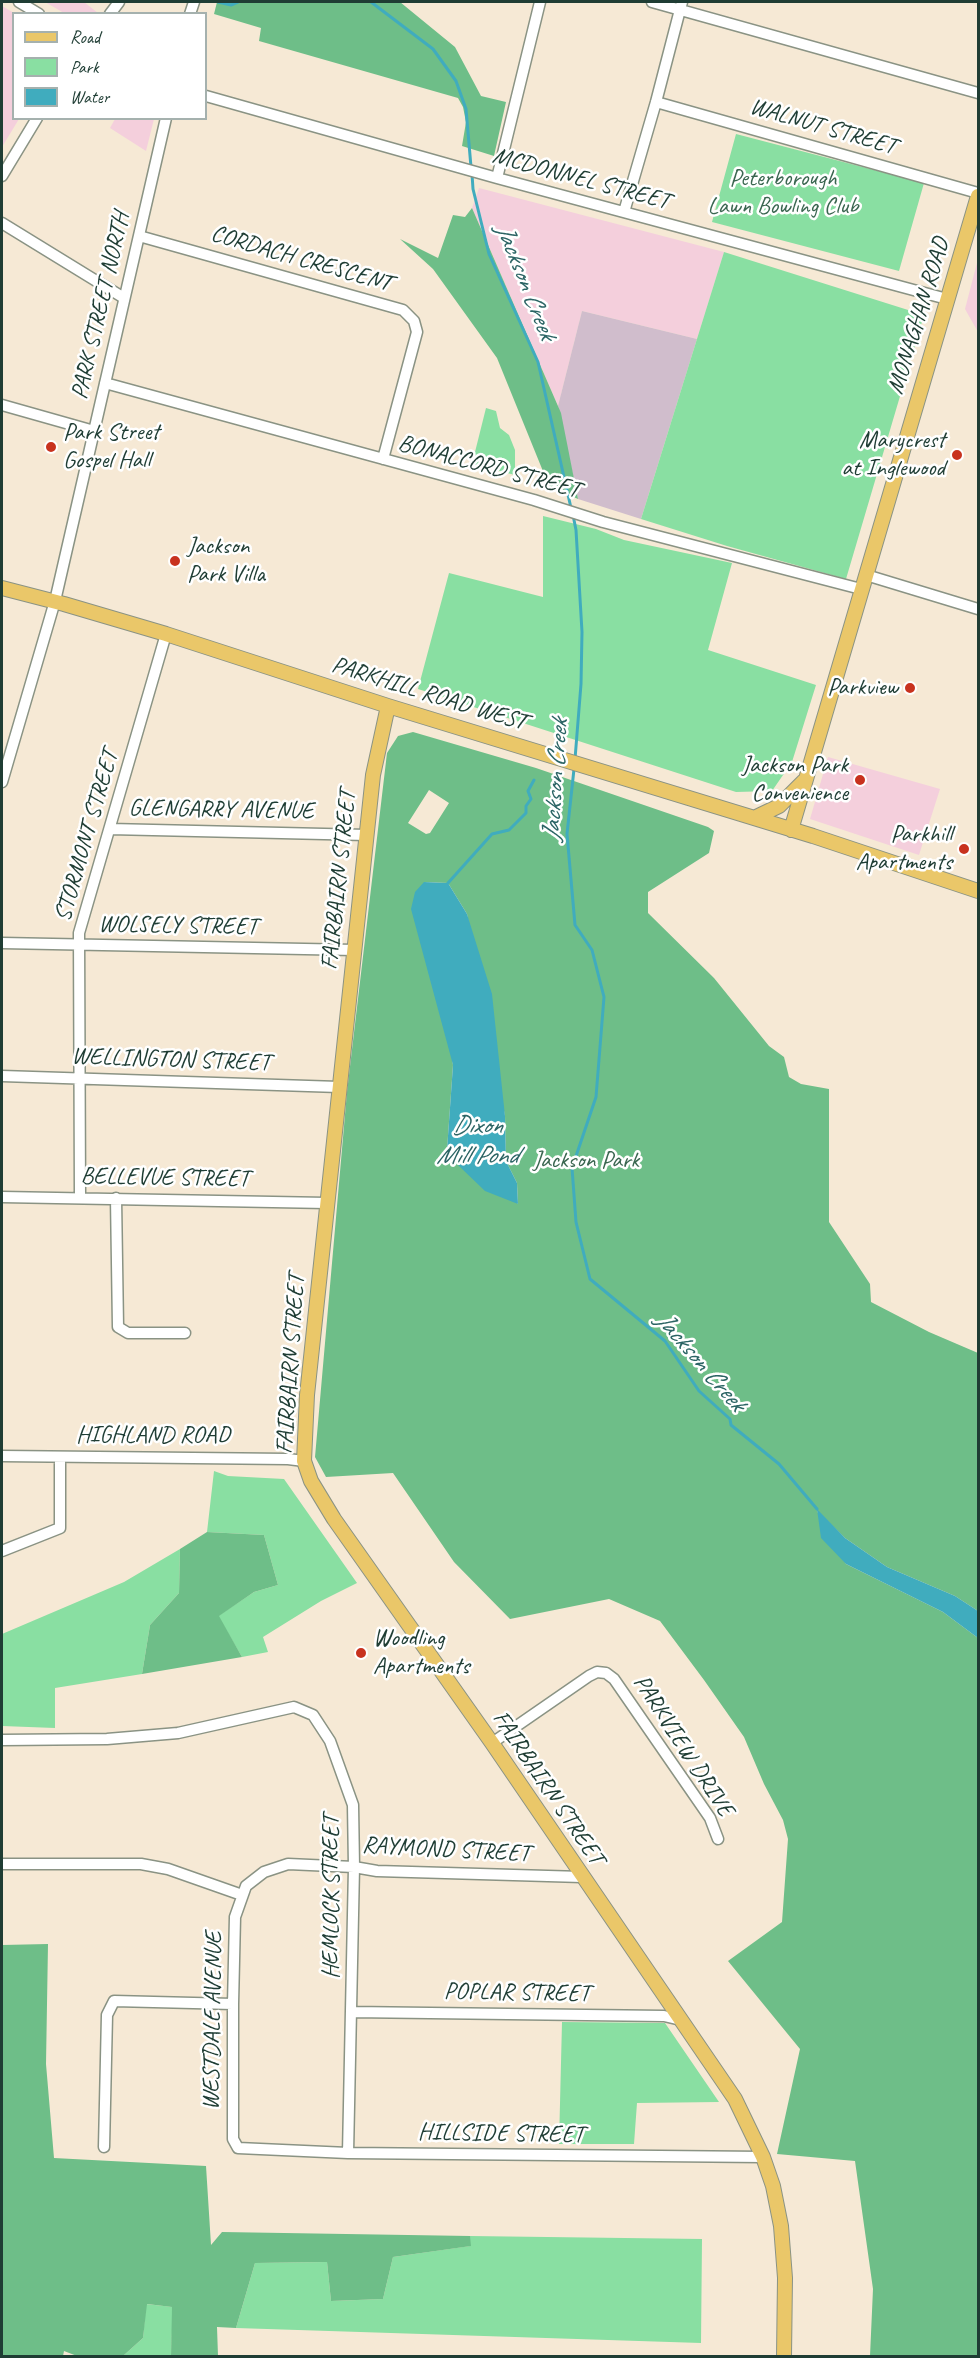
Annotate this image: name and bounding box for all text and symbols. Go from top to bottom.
legend [12,12,207,120]
text: Road [70,26,100,48]
text: Park [70,56,99,78]
text: Water [70,86,109,108]
street label: WALNUT STREET [746,92,900,162]
street label: MCDONNEL STREET [489,142,673,216]
park label: Peterborough Lawn Bowling Club [707,165,859,221]
street label: PARK STREET NORTH [66,210,136,402]
street label: CORDACH CRESCENT [207,219,395,299]
water label: Jackson Creek [488,220,562,344]
street label: MONAGHAN ROAD [882,234,956,398]
place label: Park Street Gospel Hall [63,419,159,475]
place label: Marycrest at Inglewood [841,427,945,483]
street label: BONACCORD STREET [395,429,583,505]
marker: Park Street Gospel Hall [44,440,58,454]
marker: Marycrest at Inglewood [950,448,964,462]
place label: Jackson Park Villa [187,533,265,589]
marker: Jackson Park Villa [168,554,182,568]
street label: PARKHILL ROAD WEST [328,651,530,737]
place label: Parkview [827,674,898,702]
marker: Parkview [903,681,917,695]
water label: Jackson Creek [536,718,576,842]
street label: STORMONT STREET [49,747,125,925]
place label: Jackson Park Convenience [742,752,848,808]
marker: Jackson Park Convenience [853,773,867,787]
street label: FAIRBAIRN STREET [315,789,363,971]
street label: GLENGARRY AVENUE [128,794,314,826]
place label: Parkhill Apartments [856,821,952,877]
marker: Parkhill Apartments [957,842,971,856]
street label: WOLSELY STREET [98,910,258,942]
street label: WELLINGTON STREET [71,1042,271,1078]
water label: Dixon Mill Pond [436,1110,518,1172]
park label: Jackson Park [533,1147,639,1175]
street label: BELLEVUE STREET [80,1162,250,1194]
street label: FAIRBAIRN STREET [270,1273,312,1455]
water label: Jackson Creek [648,1306,752,1418]
street label: HIGHLAND ROAD [76,1422,230,1450]
place label: Woodling Apartments [373,1625,469,1681]
marker: Woodling Apartments [354,1646,368,1660]
street label: PARKVIEW DRIVE [627,1670,739,1822]
street label: FAIRBAIRN STREET [486,1705,610,1871]
street label: HEMLOCK STREET [318,1815,346,1979]
street label: RAYMOND STREET [361,1831,531,1869]
street label: WESTDALE AVENUE [197,1932,229,2110]
street label: POPLAR STREET [444,1977,590,2009]
street label: HILLSIDE STREET [418,2118,584,2150]

